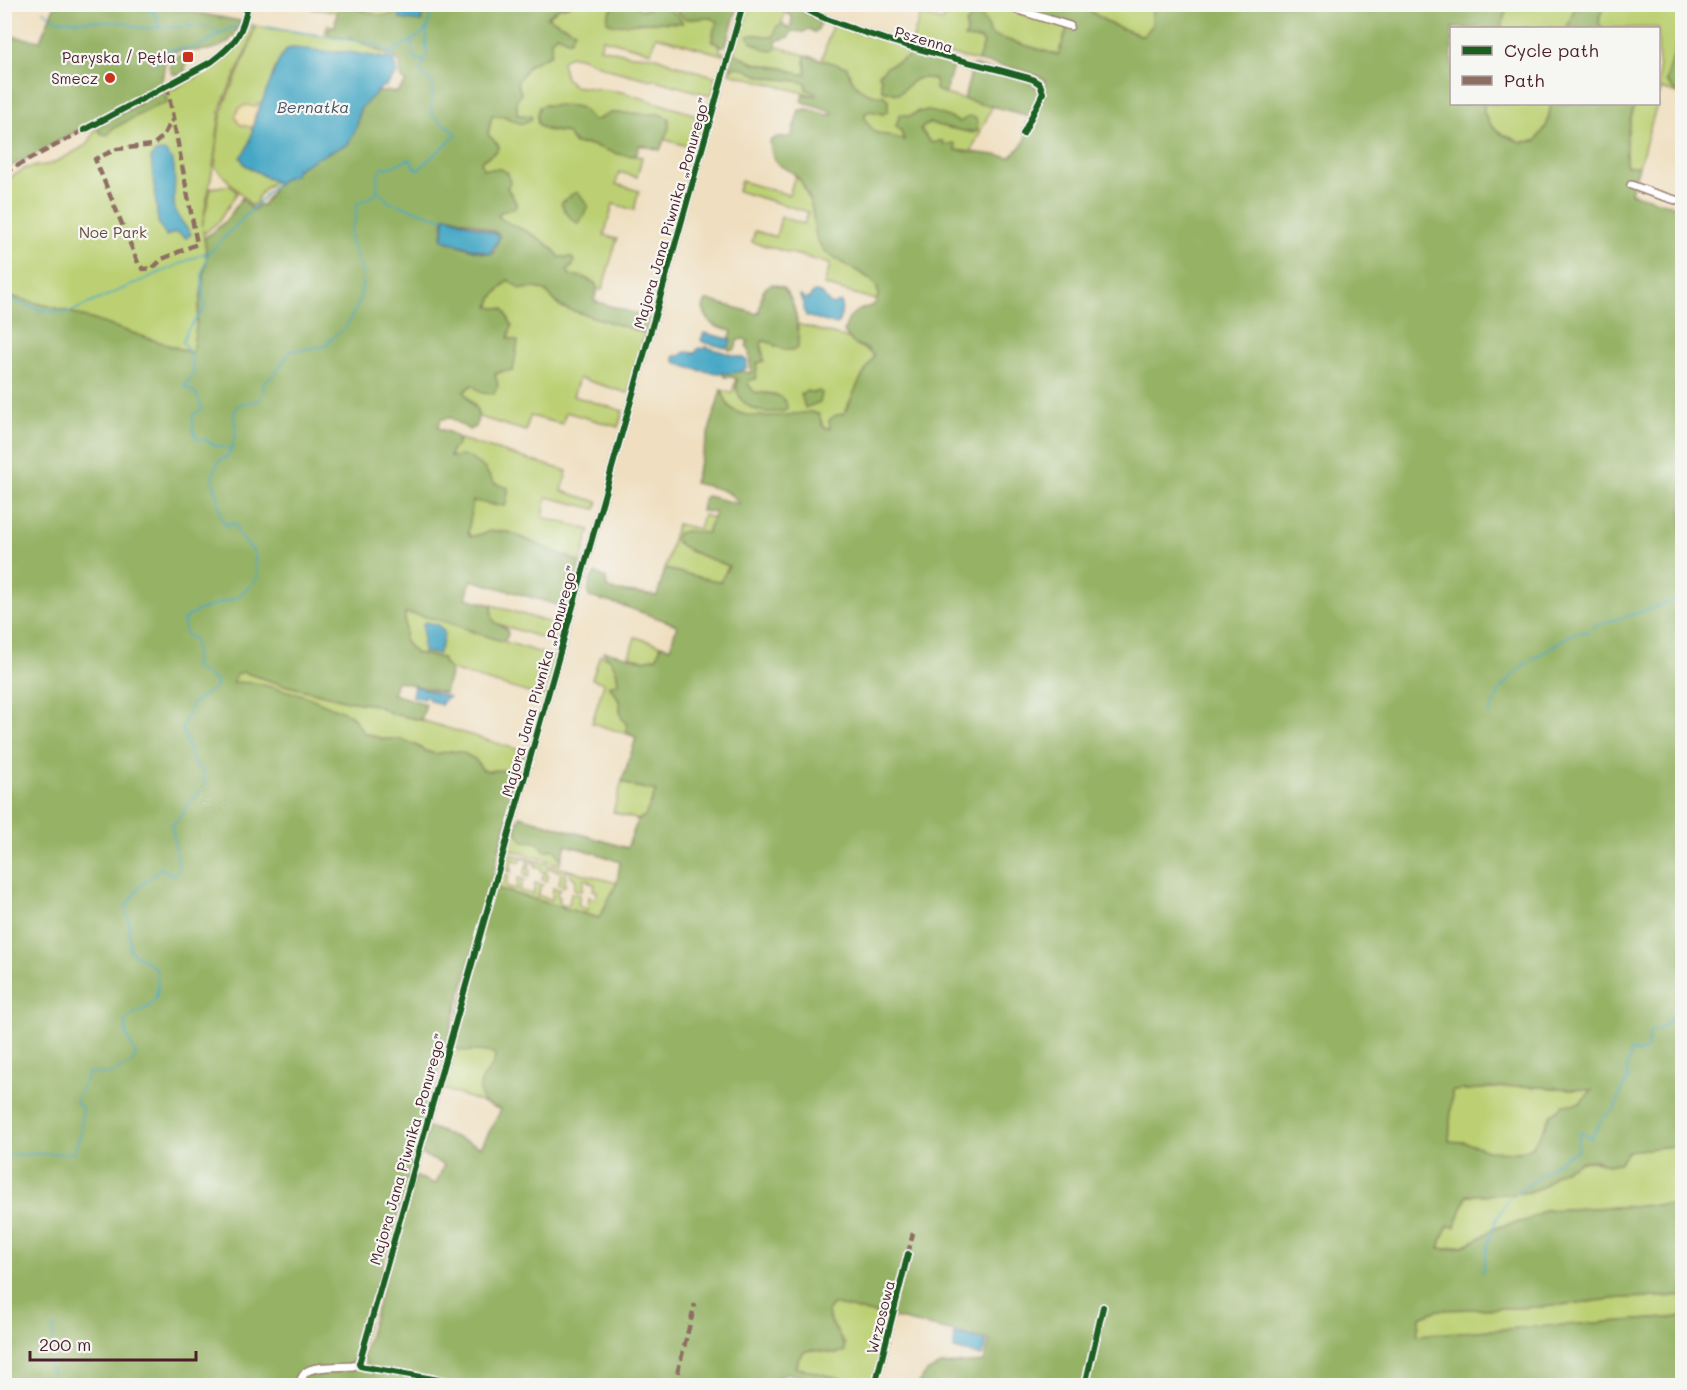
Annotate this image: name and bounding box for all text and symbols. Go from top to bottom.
street label: Pszenna [892,21,956,57]
legend [1450,27,1660,105]
text: Cycle path [1504,38,1599,62]
place label: Paryska / Pętla [62,47,176,67]
marker: Paryska / Pętla [181,50,195,64]
place label: Smecz [51,68,98,88]
text: Path [1504,68,1544,92]
marker: Smecz [103,71,117,85]
street label: Majora Jana Piwnika „Ponurego” [628,95,714,331]
water label: Bernatka [277,96,349,117]
park label: Noe Park [79,222,147,242]
street label: Majora Jana Piwnika „Ponurego” [496,563,582,799]
street label: Majora Jana Piwnika „Ponurego” [364,1031,450,1267]
street label: Wrzosowa [861,1278,899,1356]
scale bar [30,1324,196,1362]
text: 200 m [39,1332,91,1356]

